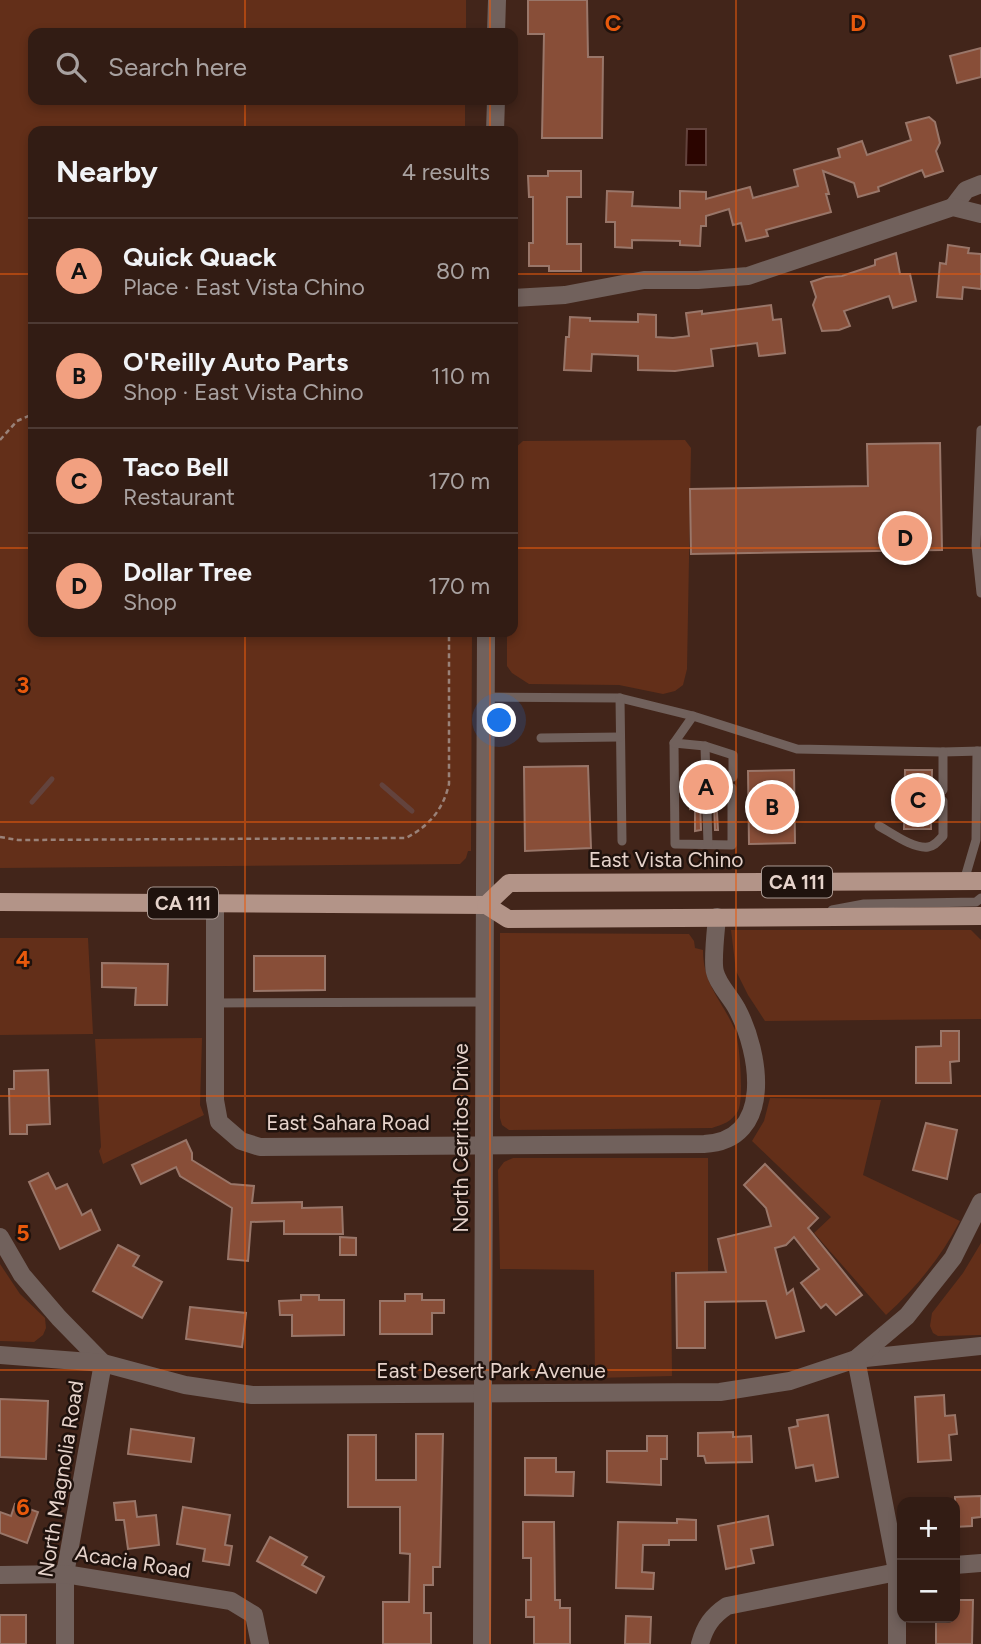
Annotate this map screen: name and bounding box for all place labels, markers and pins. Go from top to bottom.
pin: D [882,512,928,564]
pin: A [683,761,729,813]
pin: C [895,774,941,826]
pin: B [749,781,795,833]

